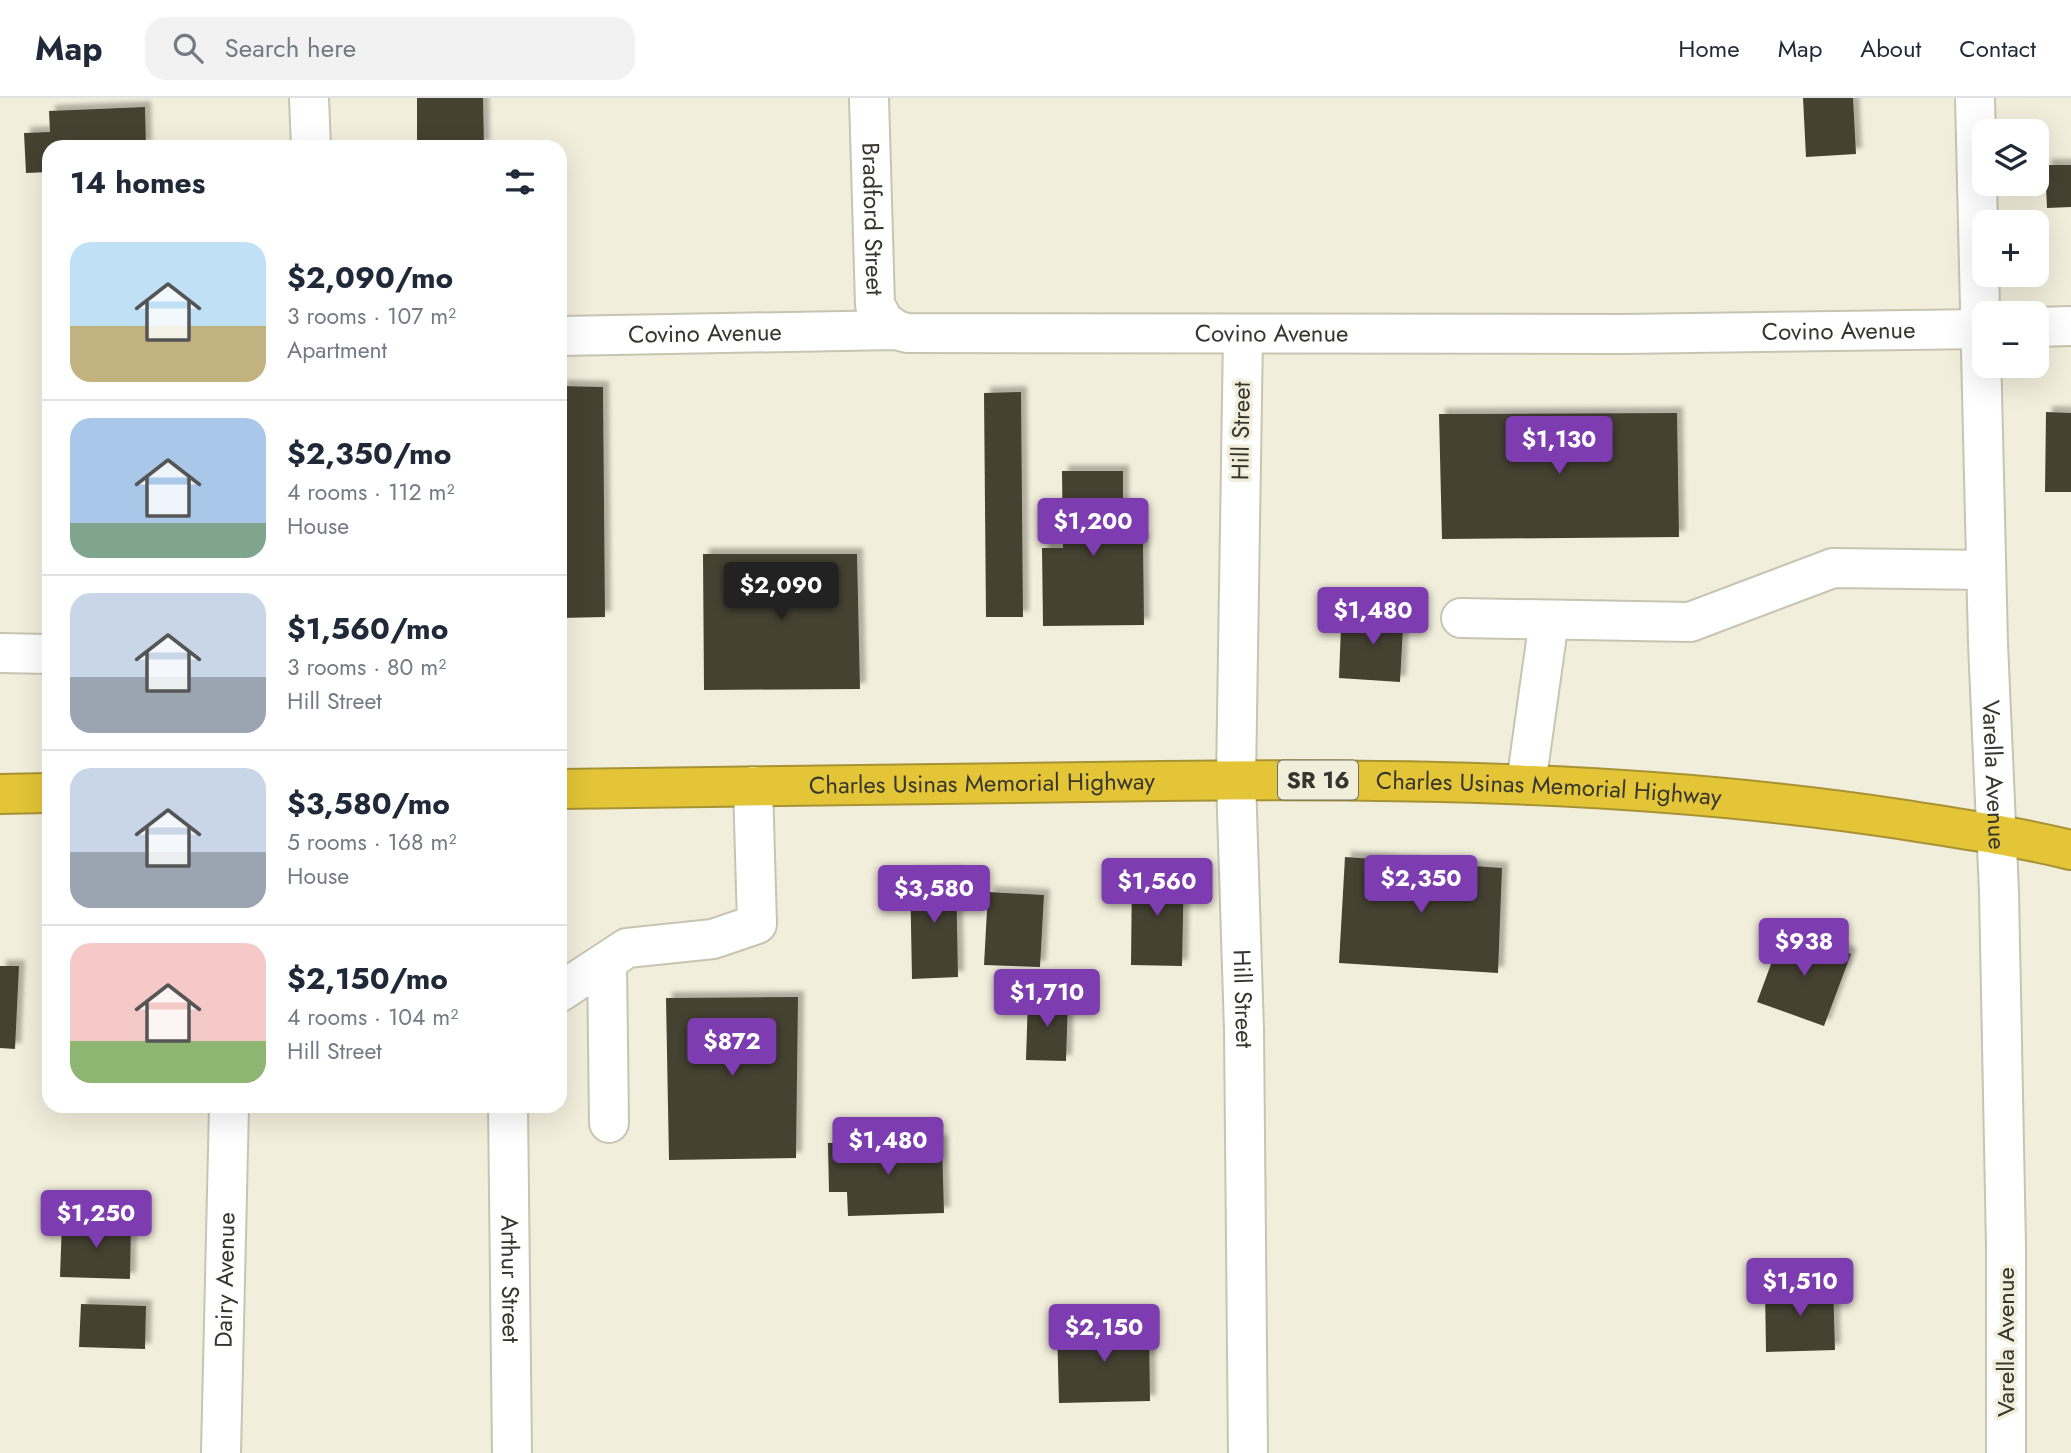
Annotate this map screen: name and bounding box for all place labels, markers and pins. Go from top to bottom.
pin: $1,130 [1502,416,1616,476]
pin: $1,200 [1036,498,1150,558]
pin: $2,090 [724,562,838,622]
pin: $1,480 [1316,588,1430,647]
pin: $2,350 [1364,856,1478,915]
pin: $1,560 [1100,858,1214,918]
pin: $3,580 [877,866,991,925]
pin: $938 [1763,918,1845,978]
pin: $1,710 [990,970,1104,1029]
pin: $872 [691,1018,773,1078]
pin: $1,480 [831,1118,945,1177]
pin: $1,250 [39,1190,153,1250]
pin: $1,510 [1743,1258,1857,1318]
pin: $2,150 [1047,1304,1161,1364]

